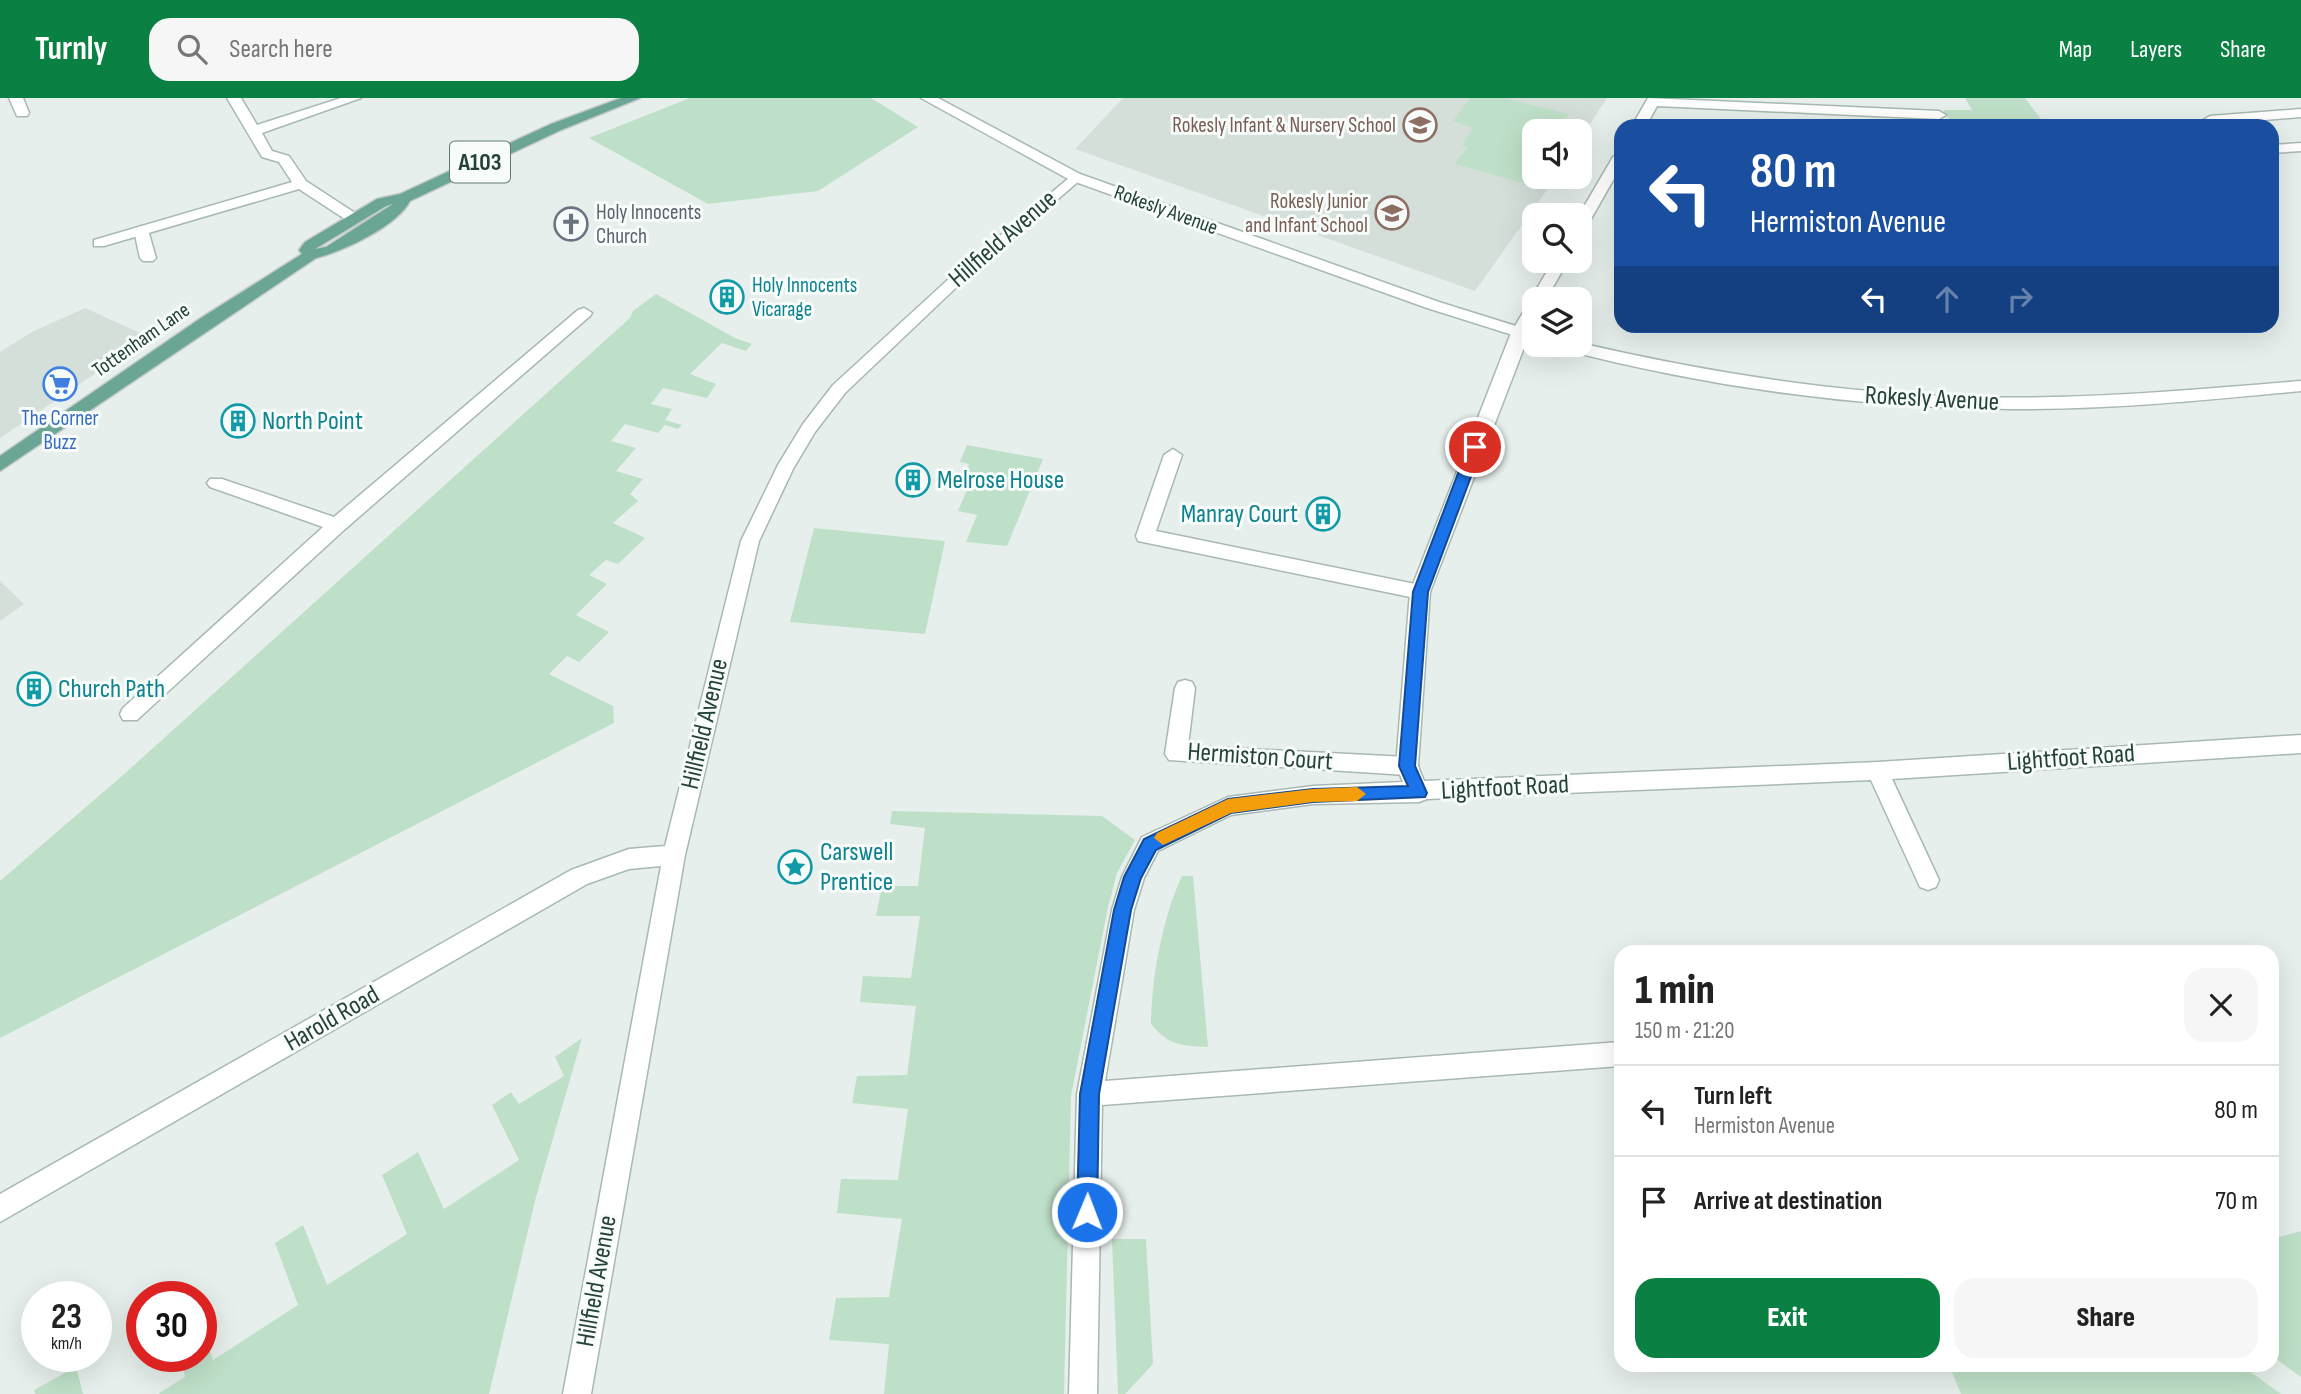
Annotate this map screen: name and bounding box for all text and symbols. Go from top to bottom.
search box [149,18,639,81]
text: Turnly [35,29,107,69]
icon: search [173,30,211,68]
text: Search here [229,34,333,65]
text: Map [2059,35,2092,64]
text: Layers [2130,35,2182,64]
text: Share [2220,35,2266,64]
school or university icon: Rokesly Infant & Nursery School [1401,106,1439,144]
place label: Rokesly Infant & Nursery School [1172,113,1396,138]
map controls [1522,119,1592,357]
button: sound [1522,119,1592,189]
road number: A103 [450,141,510,182]
text: 80 m [1750,143,1837,202]
icon: left [1635,147,1726,238]
street label: Rokesly Avenue [1111,180,1221,240]
street label: Hillfield Avenue [943,184,1063,294]
place label: Rokesly Junior and Infant School [1245,189,1368,238]
school or university icon: Rokesly Junior and Infant School [1373,194,1411,232]
place label: Holy Innocents Church [596,200,701,249]
button: search [1522,203,1592,273]
text: Hermiston Avenue [1750,203,1946,242]
church icon: Holy Innocents Church [552,205,590,243]
place label: Holy Innocents Vicarage [752,273,857,322]
building icon: Holy Innocents Vicarage [708,278,746,316]
icon: left [1855,280,1893,318]
icon: ahead [1928,280,1966,318]
icon: right [2001,280,2039,318]
button: layers [1522,287,1592,357]
street label: Tottenham Lane [88,297,194,383]
supermarket icon: The Corner Buzz [41,365,79,403]
street label: Rokesly Avenue [1864,380,2000,418]
building icon: North Point [219,402,257,440]
place label: The Corner Buzz [21,406,99,455]
place label: North Point [262,406,363,437]
pin [1445,417,1505,477]
icon: arrive [1456,428,1494,466]
building icon: Melrose House [894,461,932,499]
place label: Melrose House [937,465,1064,496]
building icon: Manray Court [1304,495,1342,533]
place label: Manray Court [1181,499,1298,530]
street label: Hillfield Avenue [675,656,735,792]
building icon: Church Path [15,670,53,708]
place label: Church Path [58,674,165,705]
street label: Hermiston Court [1186,736,1334,778]
street label: Lightfoot Road [2006,738,2136,778]
street label: Lightfoot Road [1440,769,1570,807]
place label: Carswell Prentice [820,837,893,898]
place icon: Carswell Prentice [776,848,814,886]
text: 1 min [1635,965,1715,1016]
button: close [2184,968,2258,1042]
street label: Harold Road [279,980,385,1058]
text: 150 m · 21:20 [1635,1017,1735,1045]
text: Turn left [1694,1081,1772,1112]
icon: left [1635,1092,1673,1130]
text: 80 m [2214,1095,2258,1126]
text: Hermiston Avenue [1694,1112,1835,1140]
position arrow [1050,1175,1124,1249]
icon: arrive [1635,1183,1673,1221]
text: Arrive at destination [1694,1186,1882,1217]
text: 70 m [2215,1186,2258,1217]
street label: Hillfield Avenue [570,1213,624,1349]
button: Exit [1635,1278,1940,1358]
button: Share [1954,1278,2258,1358]
speed limit sign: 30 [126,1281,217,1372]
text: 23 [51,1296,82,1339]
text: km/h [51,1333,82,1354]

